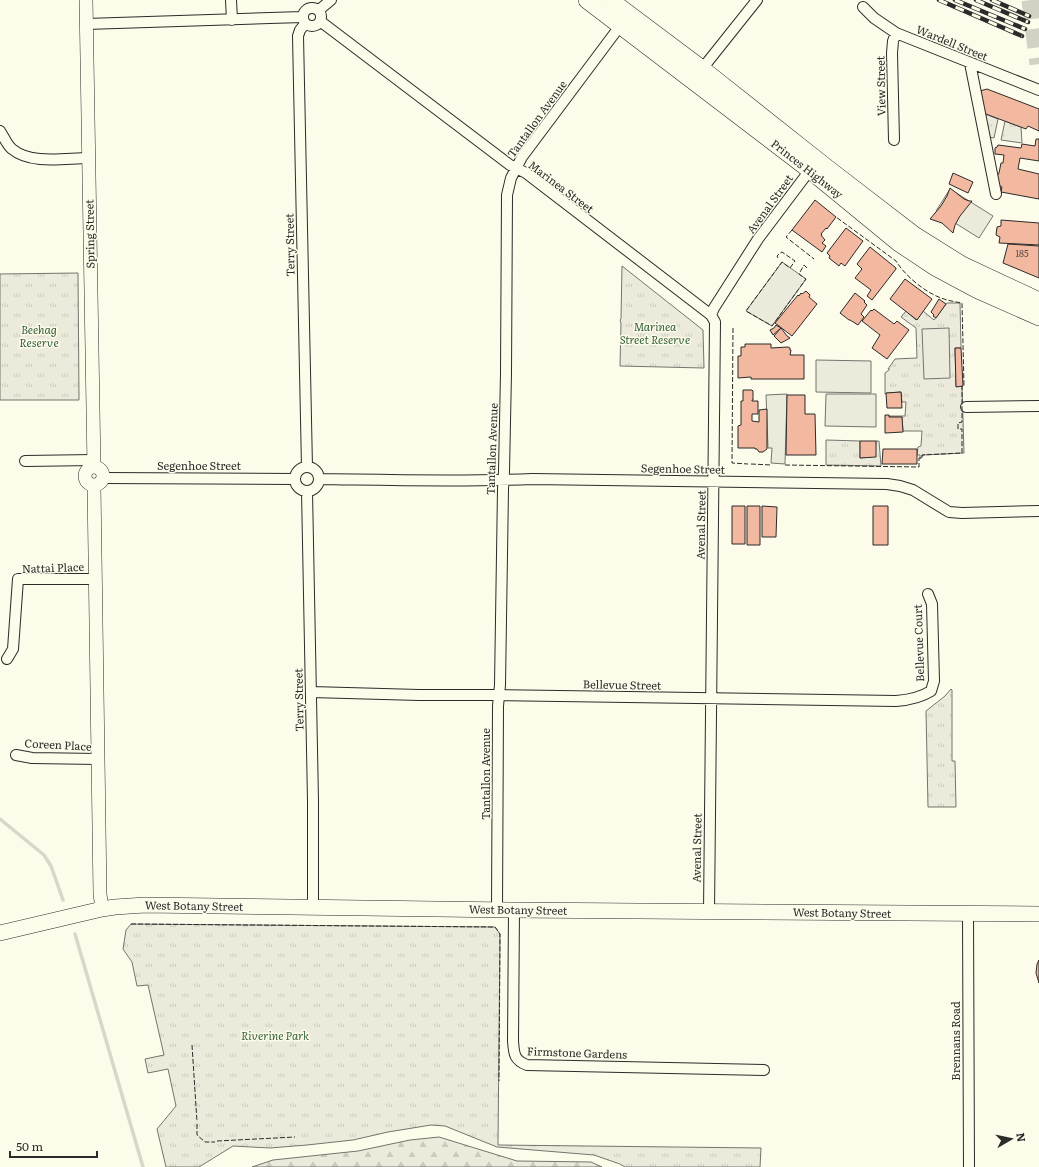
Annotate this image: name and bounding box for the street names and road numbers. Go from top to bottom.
street label: Wardell Street [914,20,991,64]
street label: View Street [871,55,889,116]
street label: Tantallon Avenue [503,76,570,160]
street label: Princes Highway [768,135,848,202]
street label: Marinea Street [526,156,598,216]
street label: Avenal Street [742,170,796,236]
street label: Spring Street [80,199,98,269]
street label: Terry Street [280,213,298,277]
street label: Tantallon Avenue [481,402,501,495]
street label: Segenhoe Street [157,457,242,473]
street label: Segenhoe Street [641,459,726,477]
street label: Avenal Street [691,490,709,560]
street label: Nattai Place [22,558,85,576]
street label: Bellevue Court [909,603,927,682]
street label: Terry Street [289,668,307,732]
street label: Bellevue Street [583,675,662,693]
street label: Tantallon Avenue [477,728,493,820]
street label: Coreen Place [24,734,92,754]
street label: Avenal Street [687,813,705,883]
street label: West Botany Street [145,896,244,914]
street label: West Botany Street [469,900,568,918]
street label: West Botany Street [793,903,892,921]
street label: Brennans Road [947,1001,963,1081]
street label: Firmstone Gardens [527,1042,628,1062]

